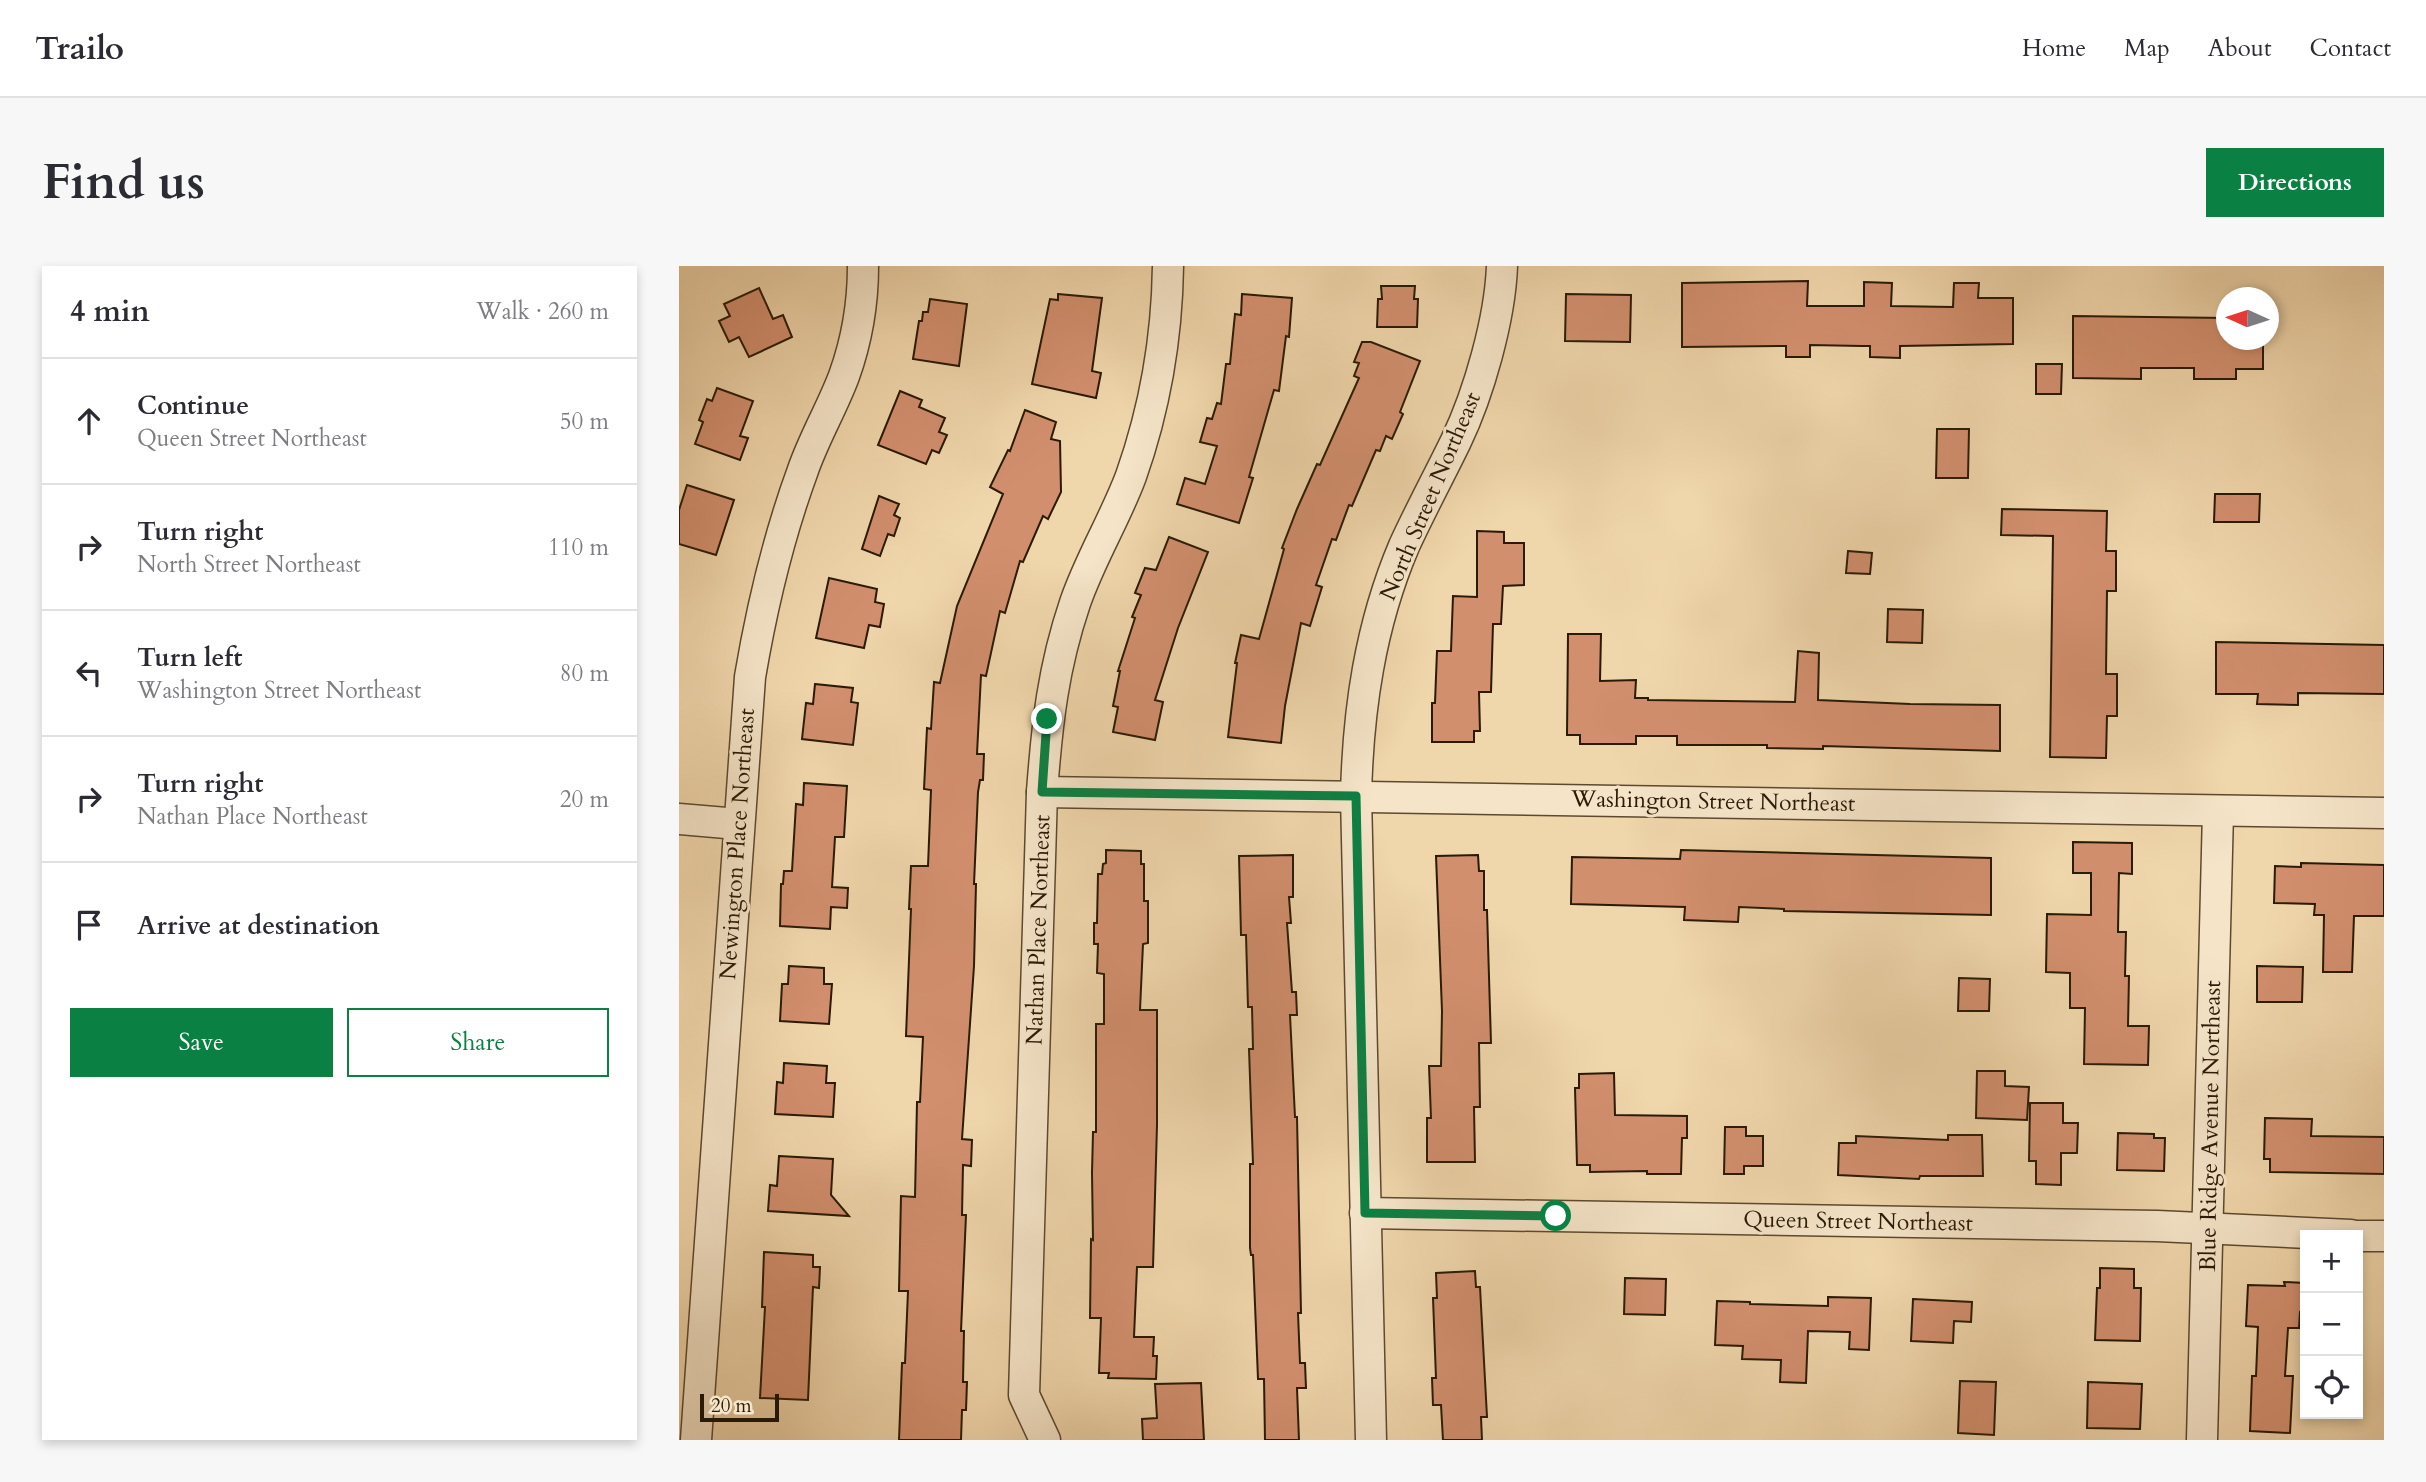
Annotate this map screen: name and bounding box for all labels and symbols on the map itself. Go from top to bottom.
north arrow [2216,287,2279,350]
street label: North Street Northeast [1372,387,1488,605]
route end [1031,703,1062,734]
street label: Newington Place Northeast [712,707,762,981]
street label: Washington Street Northeast [1570,783,1855,819]
street label: Nathan Place Northeast [1018,814,1058,1046]
street label: Blue Ridge Avenue Northeast [2192,980,2228,1272]
route start [1540,1200,1571,1231]
street label: Queen Street Northeast [1743,1203,1973,1239]
scale bar [700,1391,779,1423]

